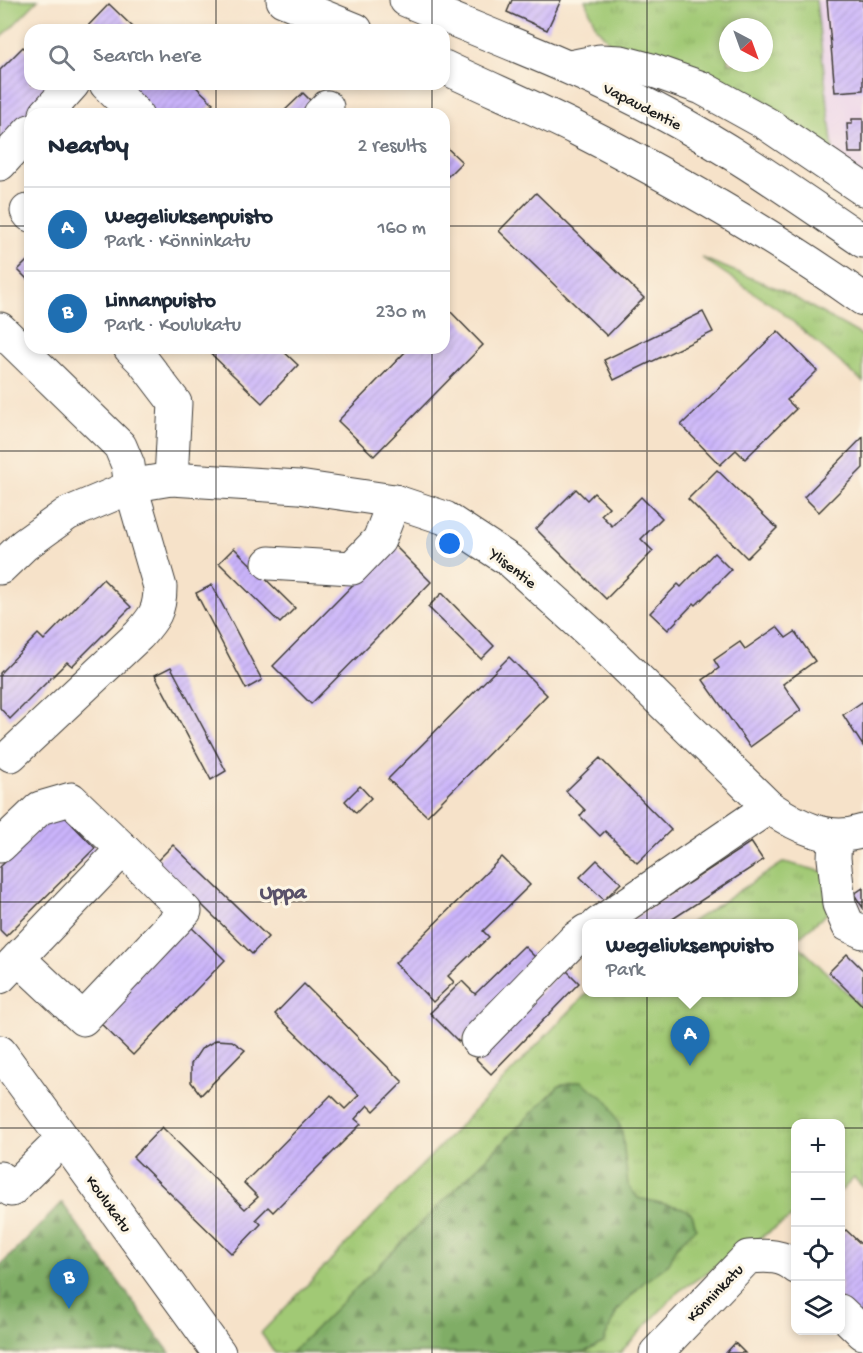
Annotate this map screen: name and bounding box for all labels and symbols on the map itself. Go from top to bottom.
north arrow [719,18,773,72]
street label: Vapaudentie [598,80,684,136]
your location [435,529,464,558]
street label: Ylisentie [483,544,540,594]
district label: Uppa [260,881,308,907]
pin: A [670,1016,710,1066]
street label: Koulukatu [80,1173,134,1238]
pin: B [50,1260,88,1309]
street label: Könninkatu [684,1261,749,1327]

